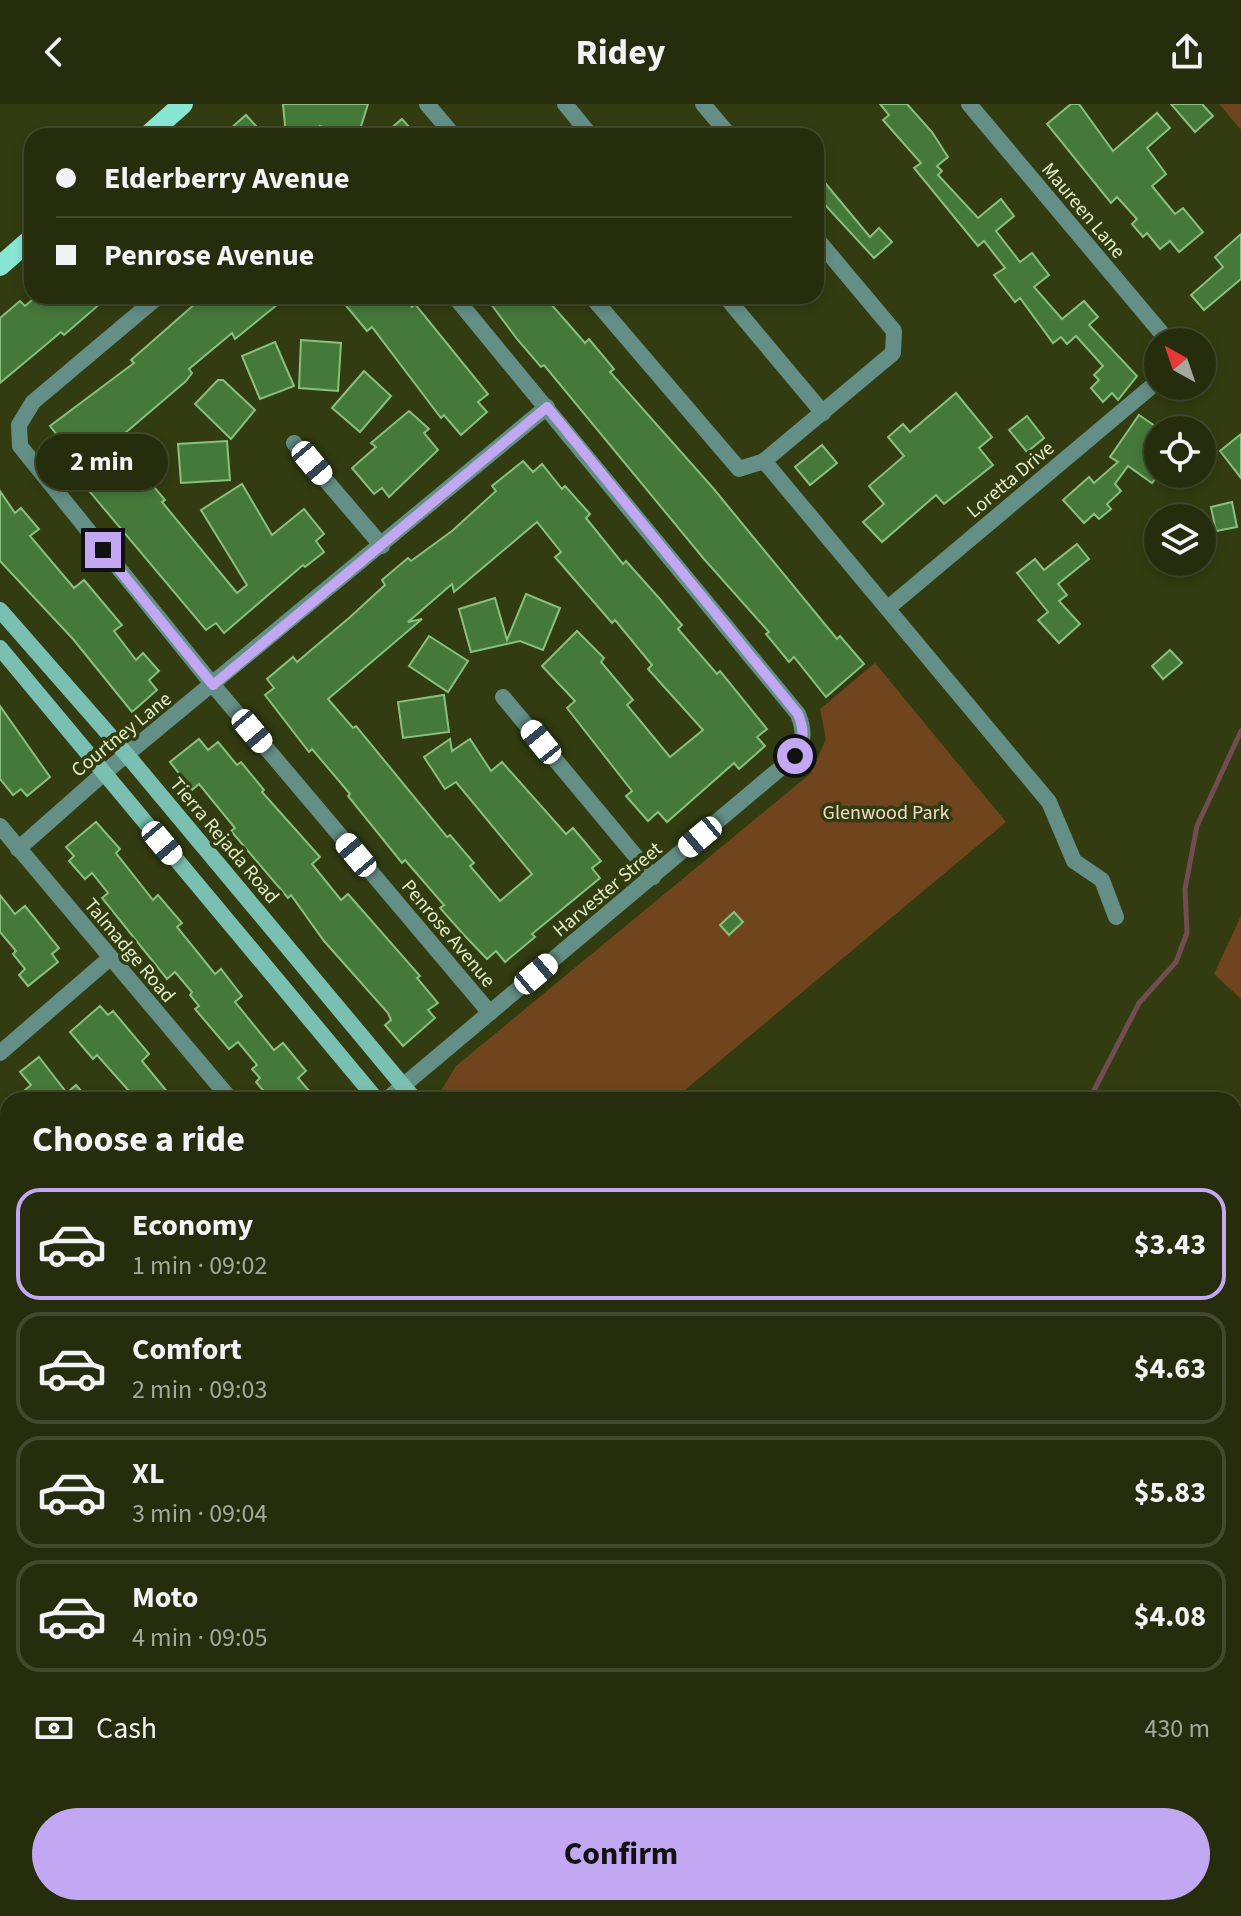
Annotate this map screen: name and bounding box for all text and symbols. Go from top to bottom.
text: Ridey [576,27,665,78]
icon: back [32,30,76,74]
icon: share [1165,30,1209,74]
text: Elderberry Avenue [104,157,350,200]
street label: Maureen Lane [1035,157,1132,265]
text: Penrose Avenue [104,234,314,277]
north arrow [1144,328,1216,400]
map controls [1144,328,1216,576]
button: locate [1144,416,1216,488]
callout: 2 min [37,434,169,490]
street label: Loretta Drive [961,435,1061,525]
car [287,437,337,489]
text: 2 min [70,443,134,480]
button: layers [1144,504,1216,576]
route end [85,532,121,568]
street label: Courtney Lane [65,686,178,784]
car [227,705,277,757]
car [517,716,565,768]
route start [777,738,813,774]
street label: Tierra Rejada Road [163,771,286,910]
park label: Glenwood Park [823,799,949,827]
car [674,812,726,862]
car [137,817,187,869]
car [331,829,381,881]
street label: Harvester Street [547,835,669,944]
street label: Penrose Avenue [395,874,502,994]
street label: Talmadge Road [77,892,181,1009]
car [510,949,562,999]
text: Choose a ride [32,1114,245,1165]
text: Economy [132,1204,253,1247]
icon: car [36,1208,108,1280]
text: $3.43 [1134,1223,1206,1266]
text: 1 min · 09:02 [132,1247,267,1284]
text: Comfort [132,1328,242,1371]
icon: car [36,1332,108,1404]
text: $4.63 [1134,1347,1206,1390]
text: 2 min · 09:03 [132,1371,267,1408]
text: XL [132,1452,165,1495]
icon: car [36,1456,108,1528]
text: $5.83 [1134,1471,1206,1514]
text: 3 min · 09:04 [132,1495,267,1532]
text: Moto [132,1576,198,1619]
icon: car [36,1580,108,1652]
text: $4.08 [1134,1595,1206,1638]
text: 4 min · 09:05 [132,1619,267,1656]
icon: cash [32,1706,76,1750]
text: Cash [96,1707,157,1750]
text: 430 m [1144,1710,1210,1747]
button: Confirm [32,1808,1210,1900]

